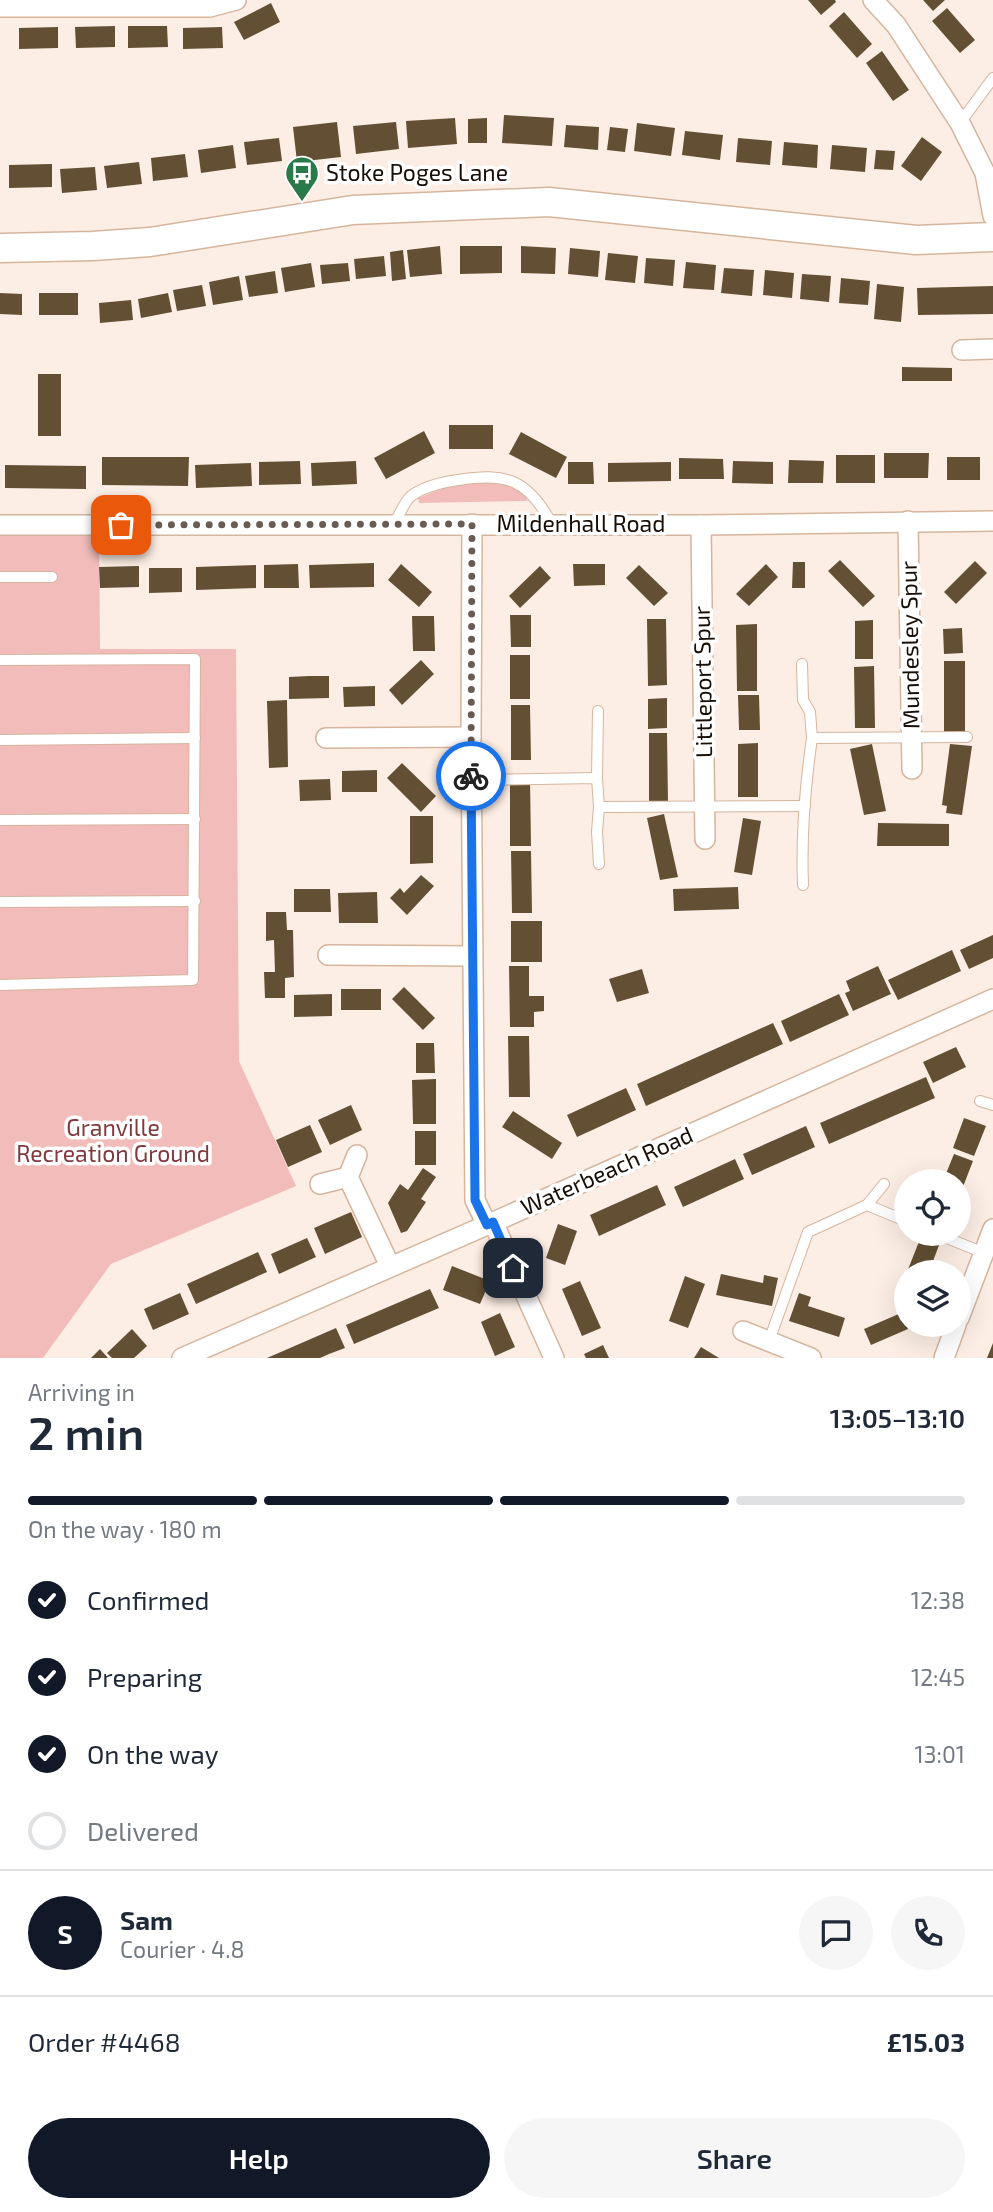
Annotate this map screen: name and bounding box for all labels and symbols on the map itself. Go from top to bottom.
bus stop icon: Stoke Poges Lane [283,154,321,203]
place label: Stoke Poges Lane [326,158,508,186]
pin [91,495,151,555]
street label: Mildenhall Road [497,509,665,537]
street label: Mundesley Spur [894,561,924,729]
street label: Littleport Spur [687,606,717,758]
courier [436,741,506,811]
park label: Granville Recreation Ground [16,1113,210,1167]
street label: Waterbeach Road [516,1120,697,1221]
pin [483,1238,543,1298]

